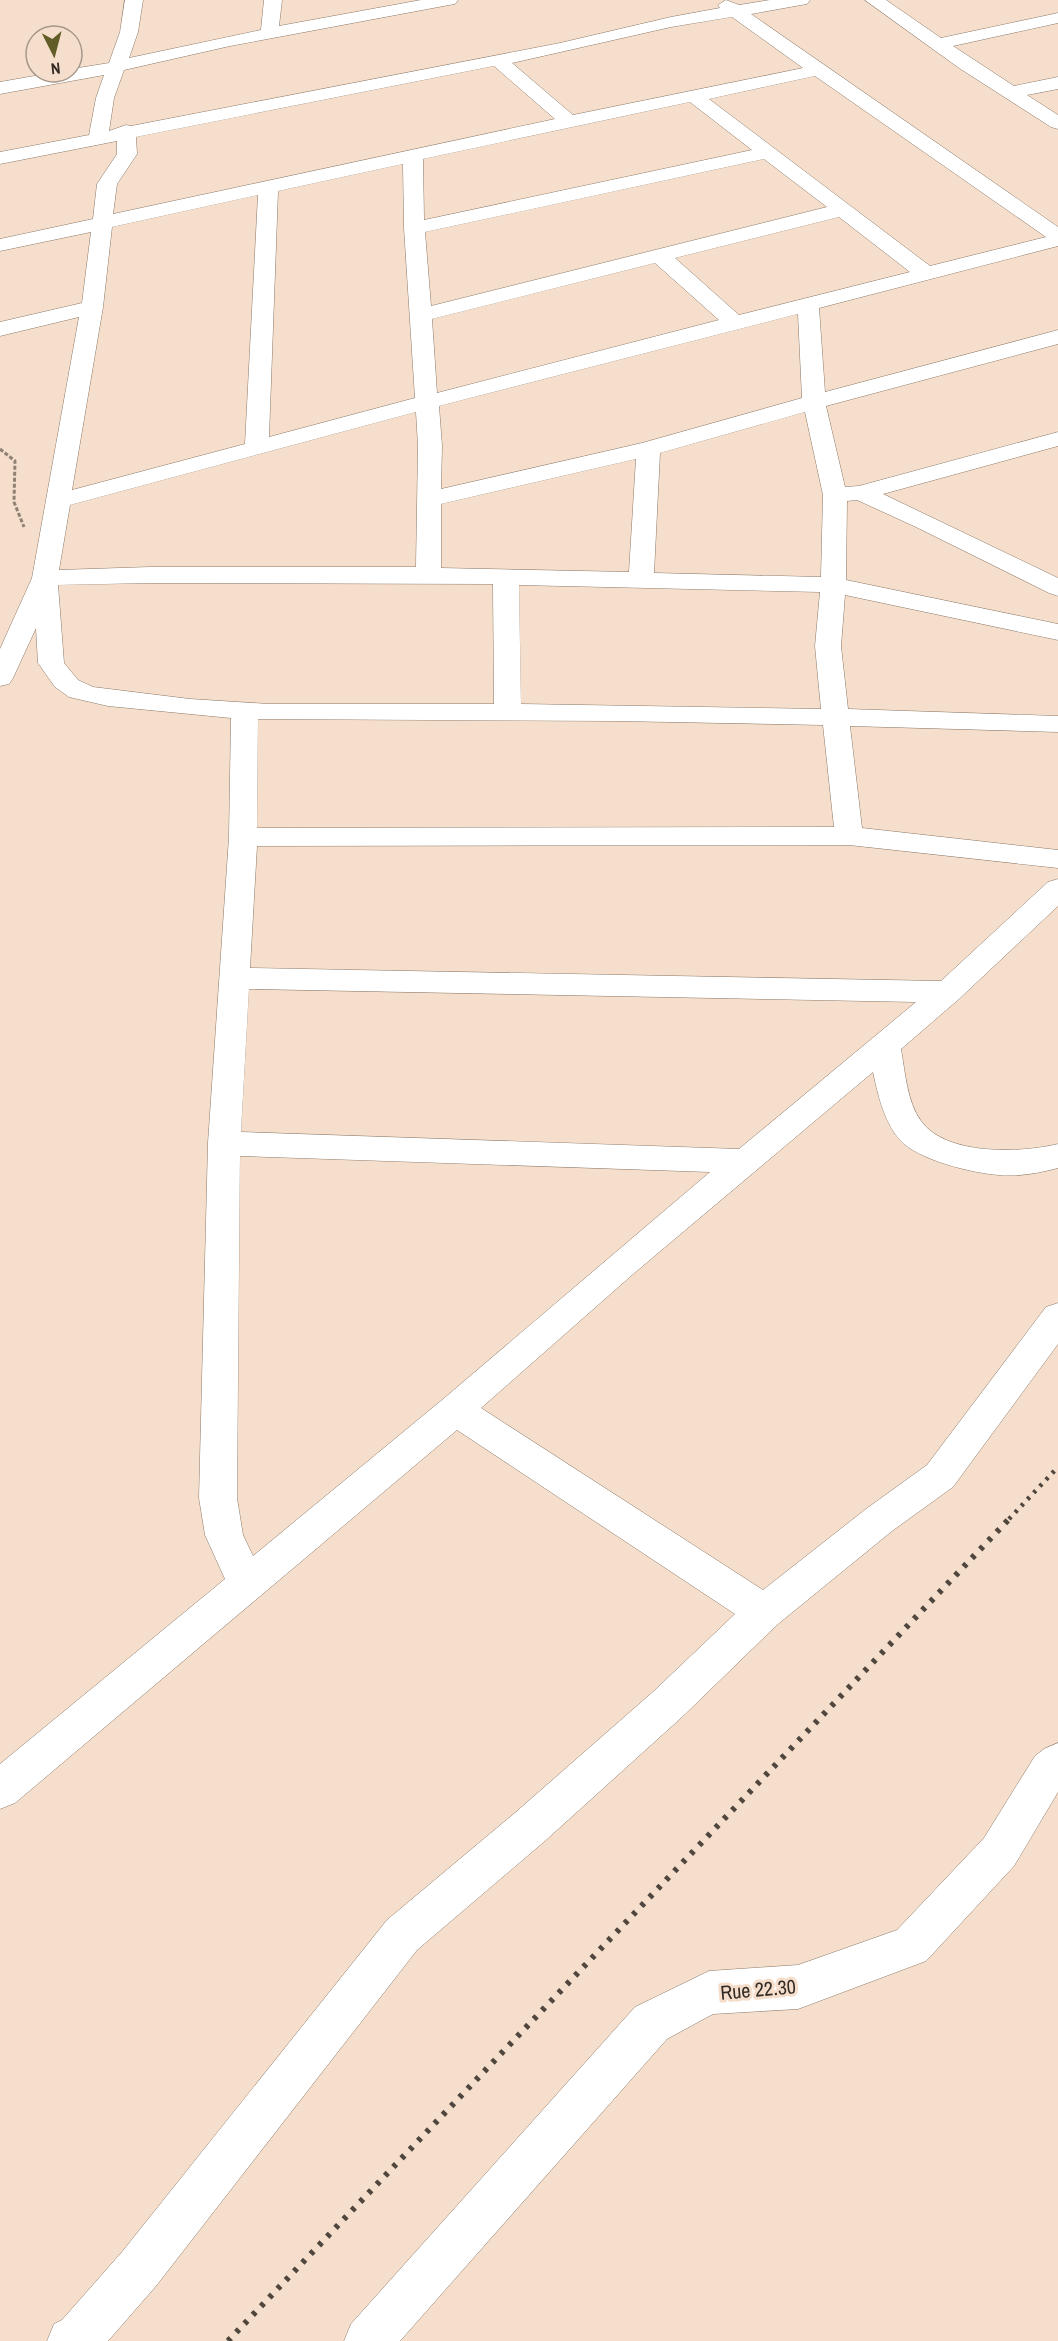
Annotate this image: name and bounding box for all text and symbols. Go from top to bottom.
north arrow [24,24,84,84]
text: N [50,57,61,80]
street label: Rue 22.30 [719,1972,797,2006]

